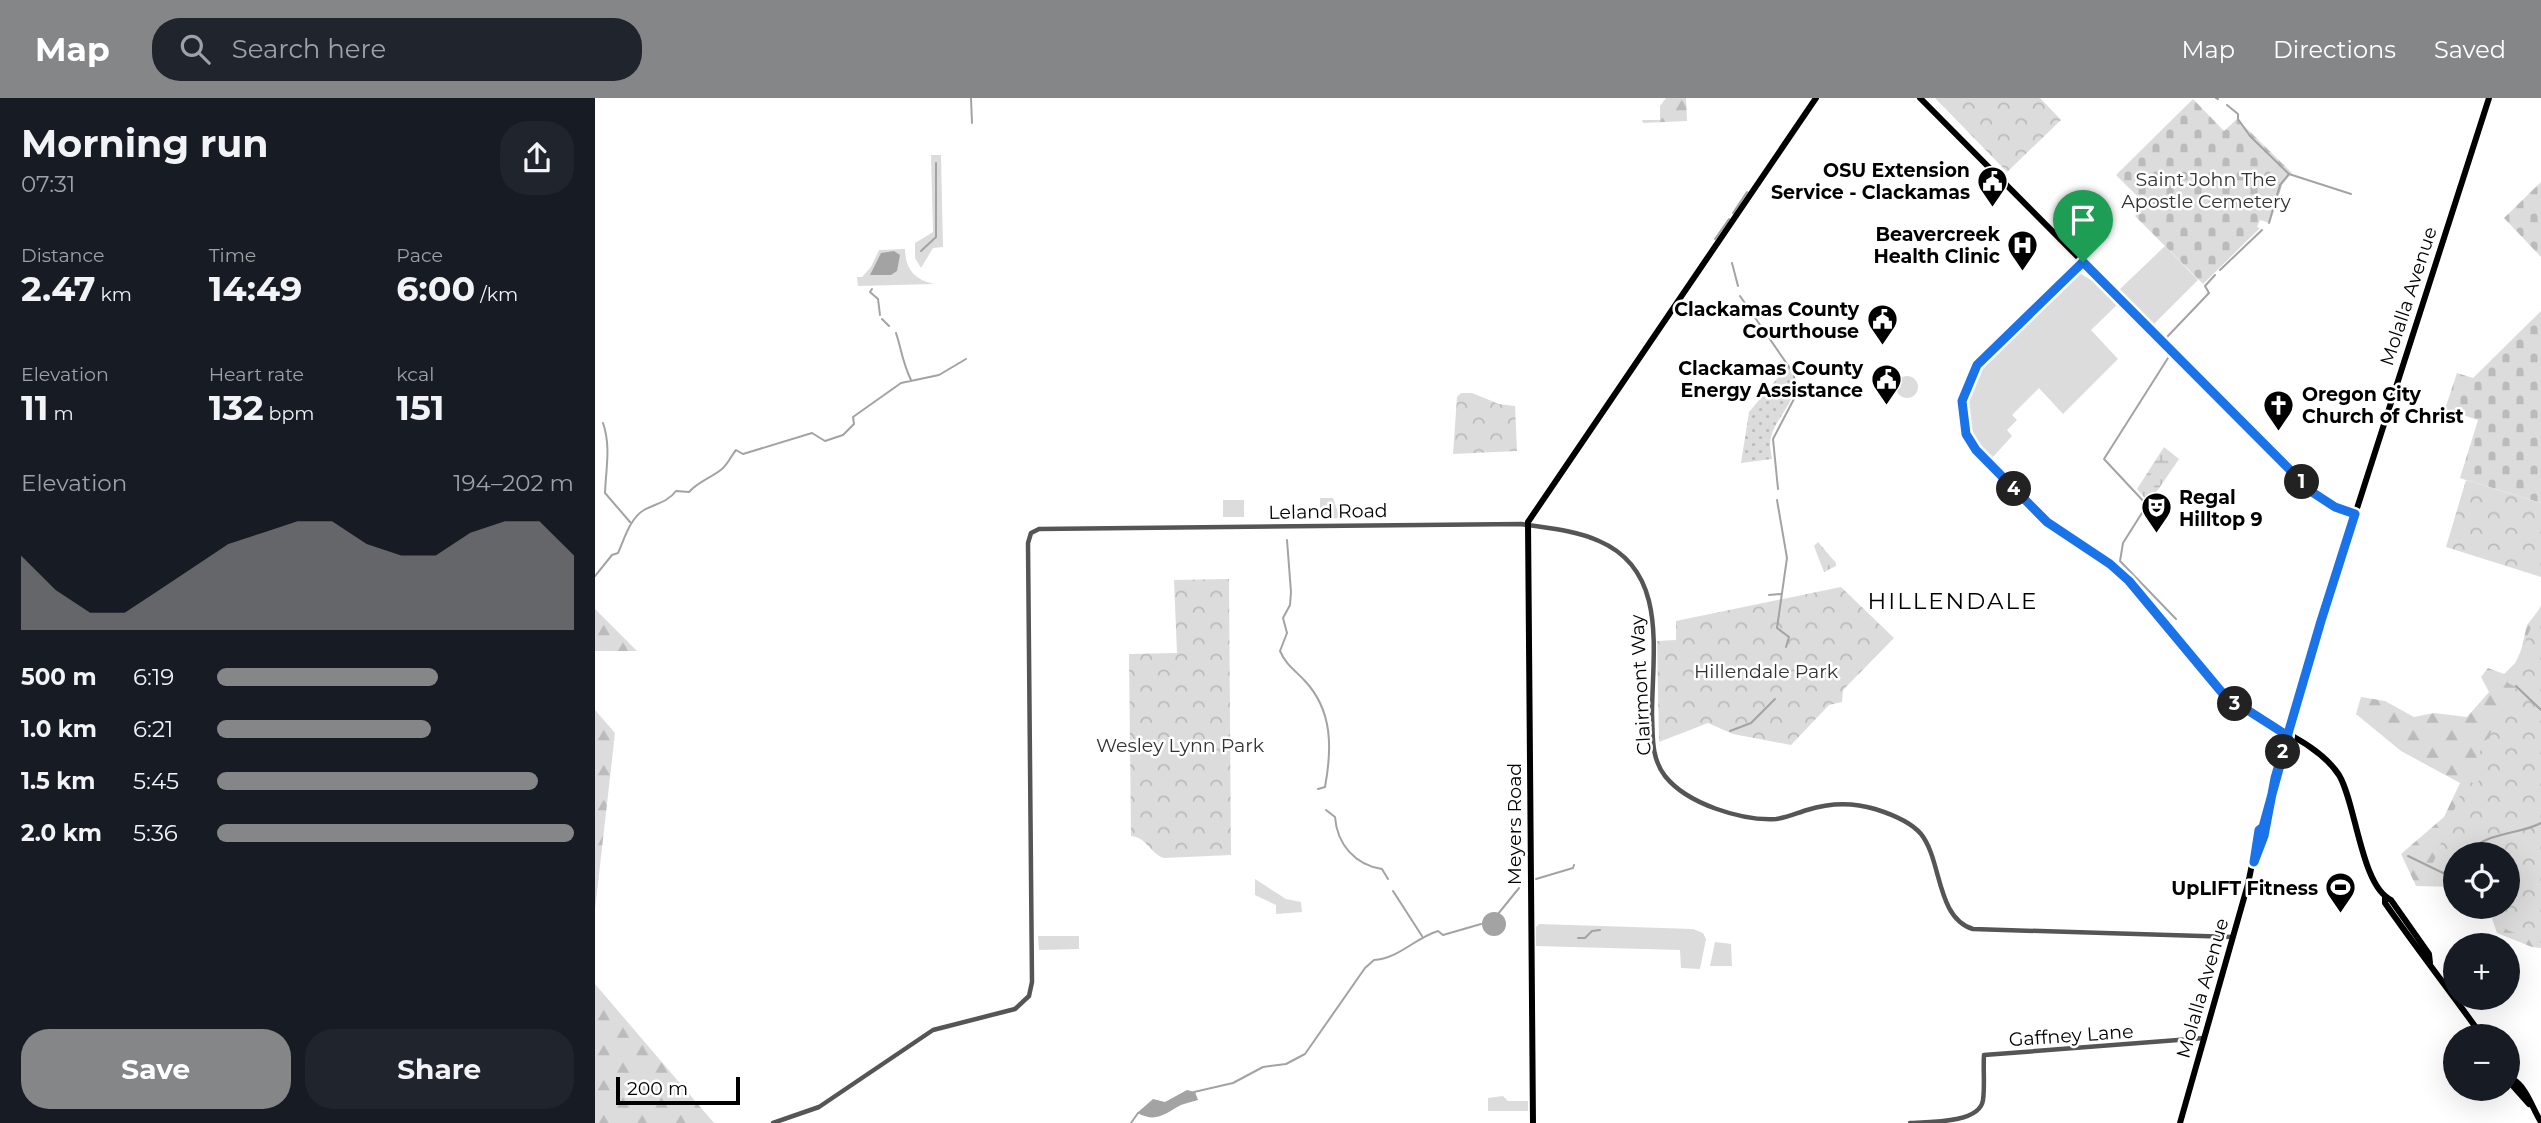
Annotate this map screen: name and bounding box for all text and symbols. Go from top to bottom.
search box [152,18,642,81]
text: Map [35,29,110,69]
icon: search [176,30,214,68]
text: Search here [232,33,386,65]
text: Map [2182,35,2235,64]
text: Directions [2273,35,2396,64]
text: Saved [2434,35,2506,64]
text: Morning run [21,120,269,167]
button: share [500,121,574,195]
place label: OSU Extension Service - Clackamas [1771,159,1970,204]
public building icon: OSU Extension Service - Clackamas [1976,164,2010,208]
park label: Saint John The Apostle Cemetery [2121,168,2292,213]
text: 07:31 [21,170,75,198]
pin [2053,190,2113,262]
icon: arrive [2064,201,2102,239]
place label: Beavercreek Health Clinic [1873,223,2001,268]
street label: Molalla Avenue [2375,224,2442,368]
hospital icon: Beavercreek Health Clinic [2006,228,2040,272]
text: Distance [21,244,104,267]
text: Time [209,244,256,267]
text: Pace [396,244,443,267]
text: 2.47 [21,267,96,310]
text: 14:49 [209,267,302,310]
text: 6:00 [396,267,475,310]
text: km [96,283,132,306]
text: /km [475,283,518,306]
place label: Clackamas County Courthouse [1674,298,1860,343]
public building icon: Clackamas County Courthouse [1865,303,1899,347]
place label: Clackamas County Energy Assistance [1678,357,1864,402]
public building icon: Clackamas County Energy Assistance [1869,362,1903,406]
text: Elevation [21,363,109,386]
text: Heart rate [209,363,304,386]
text: kcal [396,363,434,386]
place label: Oregon City Church of Christ [2302,383,2464,428]
text: 11 [21,386,48,429]
text: 132 [209,386,264,429]
text: 151 [396,386,445,429]
church icon: Oregon City Church of Christ [2262,388,2296,432]
text: m [48,402,74,425]
text: bpm [264,402,314,425]
pin: 1 [2285,464,2319,500]
text: Elevation [21,469,127,497]
text: 194–202 m [453,469,574,497]
text: 1 [2298,470,2305,493]
pin: 4 [1997,472,2031,506]
text: 4 [2007,477,2020,500]
place label: Regal Hilltop 9 [2179,486,2263,531]
theatre icon: Regal Hilltop 9 [2139,491,2173,535]
street label: Leland Road [1268,499,1388,524]
district label: HILLENDALE [1867,587,2039,615]
street label: Clairmont Way [1625,613,1656,756]
park label: Hillendale Park [1694,660,1839,683]
text: 500 m [21,663,97,691]
text: 6:19 [133,663,174,691]
pin: 3 [2217,686,2253,722]
text: 3 [2229,692,2240,715]
text: 1.0 km [21,715,97,743]
text: 6:21 [133,715,173,743]
park label: Wesley Lynn Park [1096,734,1265,757]
pin: 2 [2265,734,2301,770]
text: 2 [2277,740,2288,763]
street label: Meyers Road [1503,763,1526,885]
text: 1.5 km [21,767,95,795]
text: 5:45 [133,767,179,795]
text: 2.0 km [21,819,102,847]
text: 5:36 [133,819,178,847]
map controls [2443,842,2520,1101]
button: locate [2443,842,2520,919]
sports icon: UpLIFT Fitness [2324,871,2358,915]
place label: UpLIFT Fitness [2171,877,2318,900]
street label: Molalla Avenue [2172,916,2233,1061]
button: + [2443,933,2520,1010]
street label: Gaffney Lane [2008,1020,2134,1051]
button: − [2443,1024,2520,1101]
button: Save [21,1029,291,1109]
button: Share [305,1029,574,1109]
scale bar [616,1074,740,1106]
text: 200 m [627,1077,688,1100]

